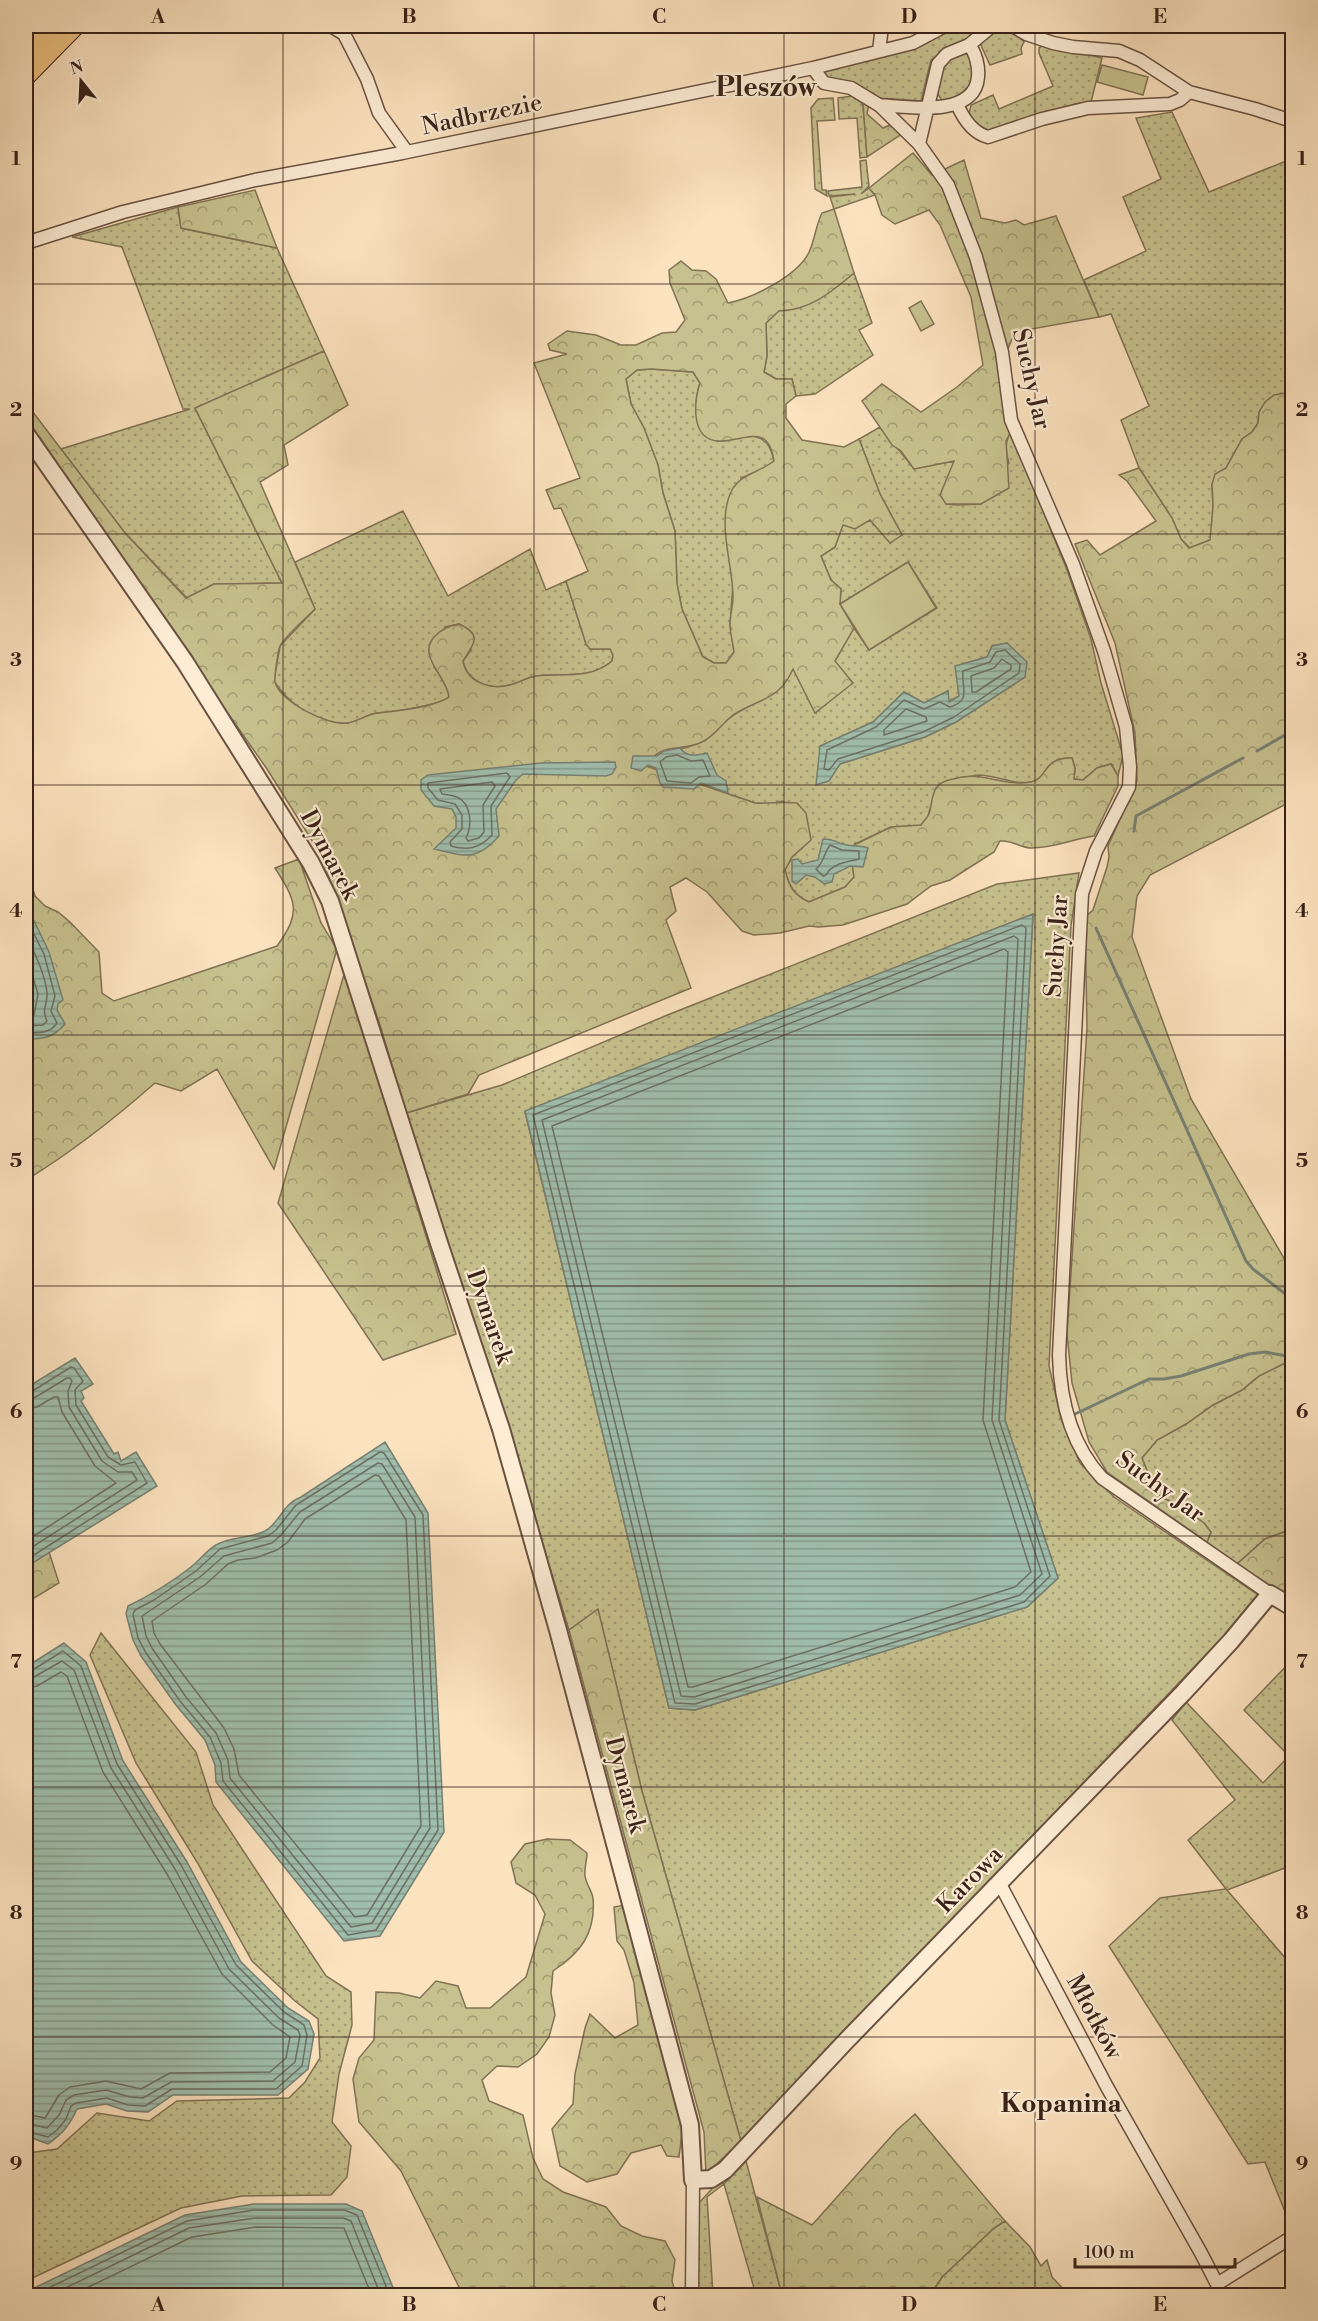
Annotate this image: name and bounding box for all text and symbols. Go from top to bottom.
text: A [150,5,166,30]
text: B [401,5,417,30]
text: C [652,5,666,30]
text: D [901,5,917,30]
text: E [1153,5,1167,30]
north arrow [51,51,111,111]
text: N [68,56,86,79]
district label: Pleszów [716,71,818,105]
street label: Nadbrzezie [419,88,545,142]
text: 1 [11,147,21,172]
text: 1 [1297,147,1307,172]
street label: Suchy Jar [1005,326,1057,432]
text: 2 [10,398,22,423]
text: 2 [1296,398,1308,423]
text: 3 [10,648,22,673]
text: 3 [1296,648,1308,673]
street label: Dymarek [293,805,366,907]
street label: Suchy Jar [1038,894,1076,998]
text: 4 [9,899,23,924]
text: 4 [1295,899,1309,924]
text: 5 [10,1149,22,1174]
text: 5 [1296,1149,1308,1174]
street label: Dymarek [459,1266,520,1370]
text: 6 [10,1400,23,1425]
text: 6 [1296,1400,1309,1425]
street label: Suchy Jar [1110,1445,1210,1529]
text: 7 [10,1650,22,1675]
text: 7 [1296,1650,1308,1675]
street label: Dymarek [598,1734,653,1838]
street label: Karowa [931,1839,1010,1920]
text: 8 [10,1901,23,1926]
text: 8 [1296,1901,1309,1926]
street label: Młotków [1059,1969,1130,2066]
district label: Kopanina [1001,2088,1122,2120]
text: 9 [10,2152,22,2177]
text: 9 [1296,2152,1308,2177]
scale bar [1075,2231,1236,2269]
text: 100 m [1084,2241,1135,2264]
text: A [150,2293,166,2318]
text: B [401,2293,417,2318]
text: C [652,2293,666,2318]
text: D [901,2293,917,2318]
text: E [1153,2293,1167,2318]

